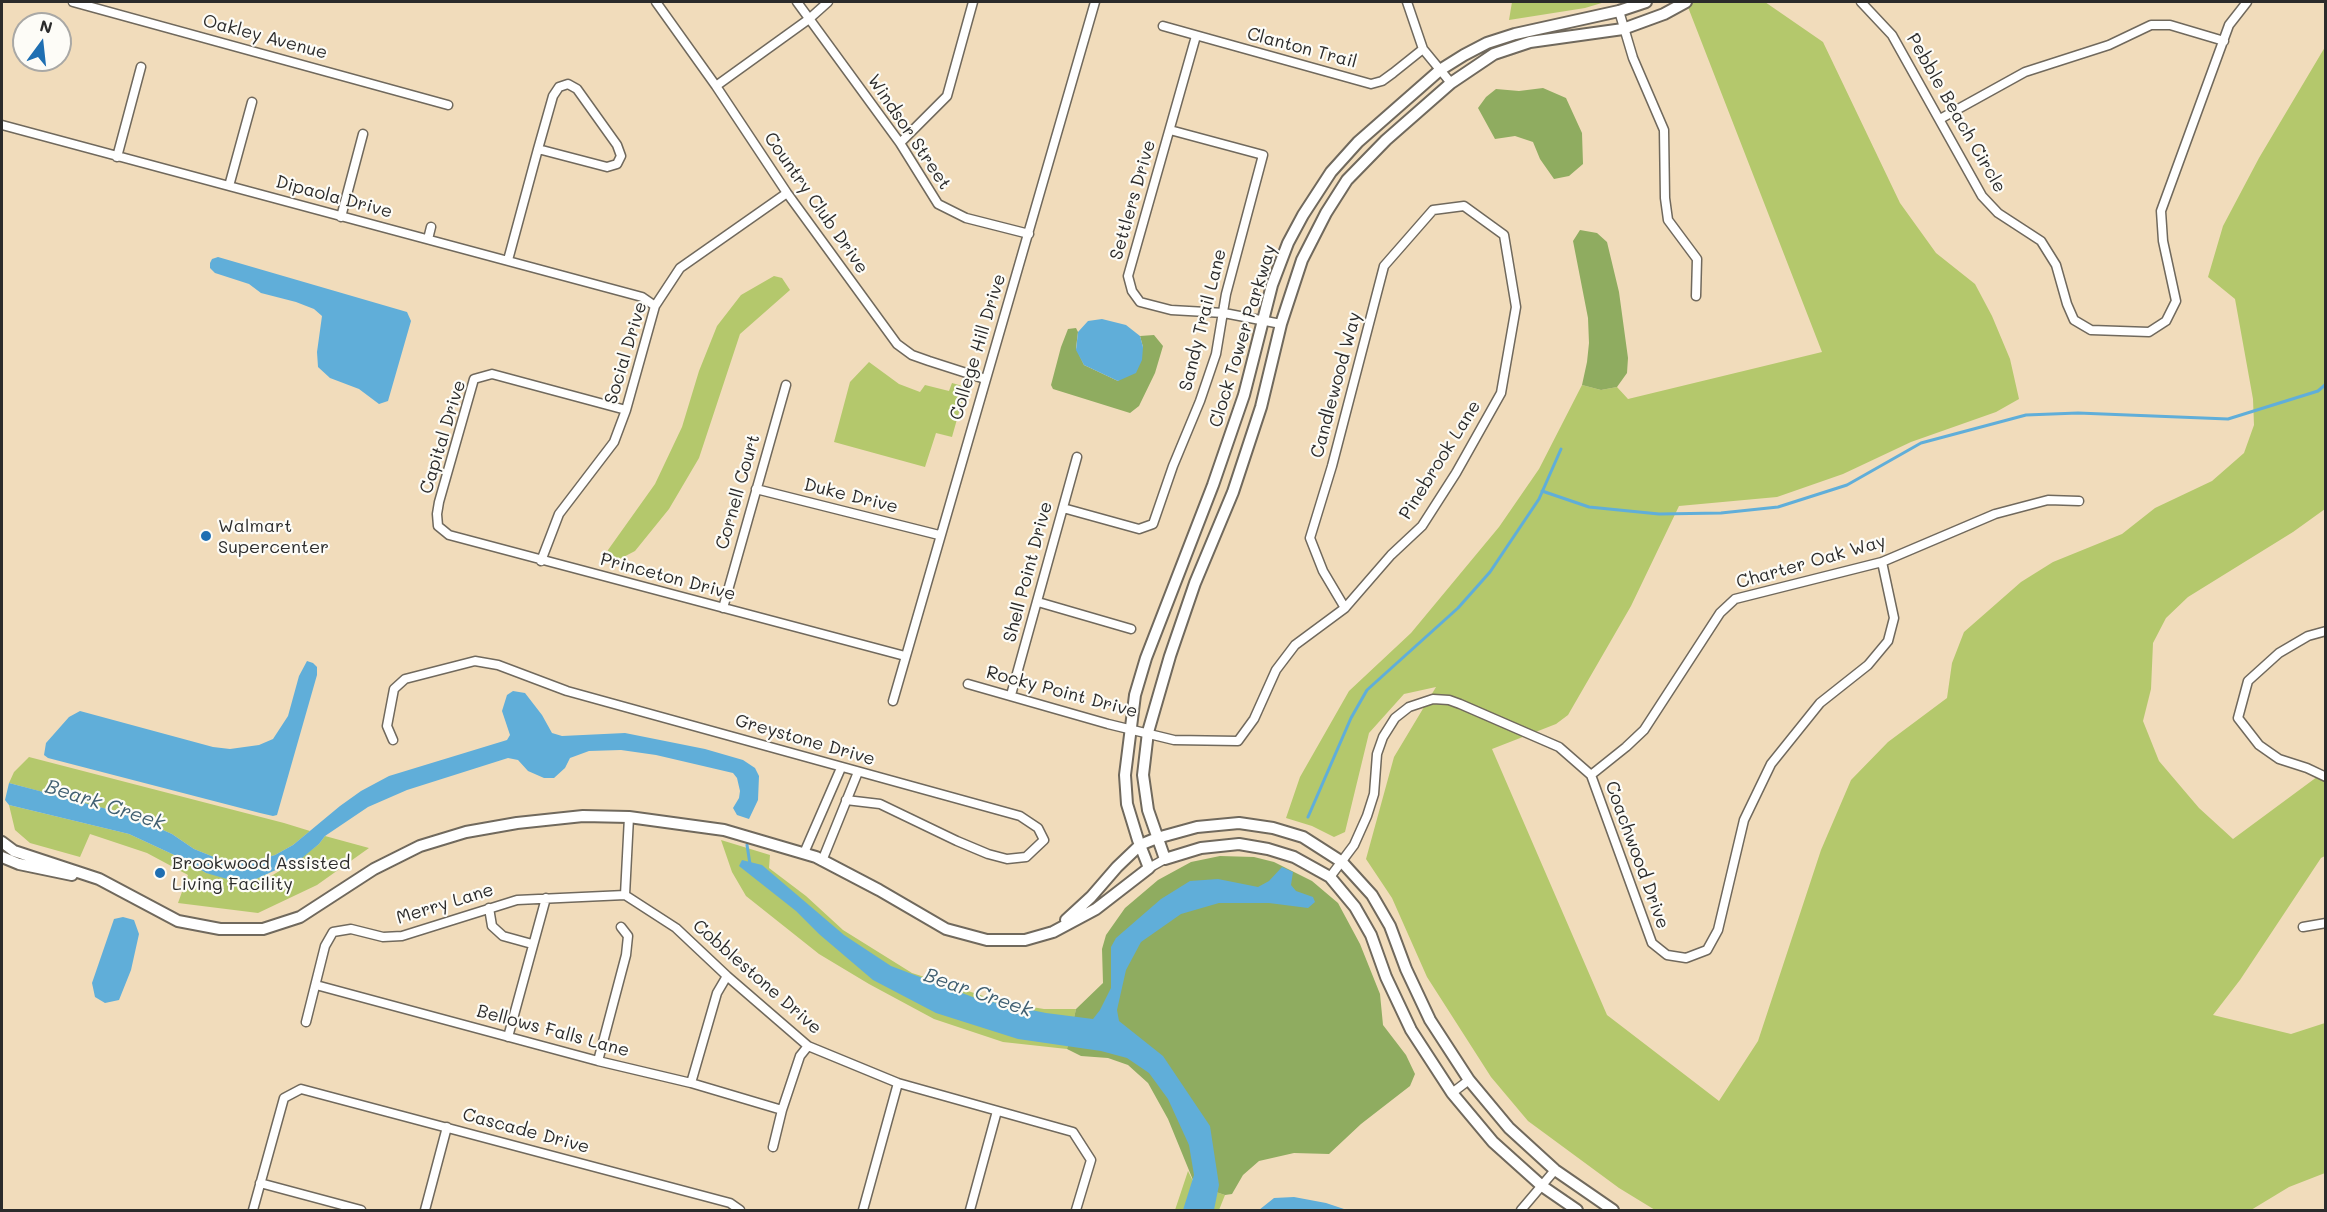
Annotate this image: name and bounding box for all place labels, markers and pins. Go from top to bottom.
place label: Walmart Supercenter [218,515,329,558]
marker: Walmart Supercenter [199,529,213,543]
place label: Brookwood Assisted Living Facility [172,852,350,894]
marker: Brookwood Assisted Living Facility [153,866,167,880]

